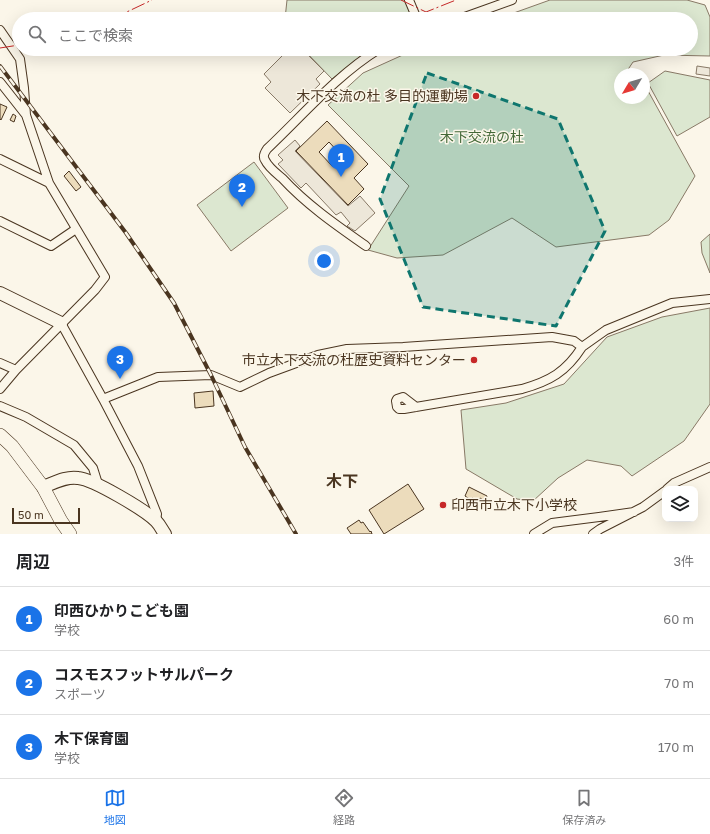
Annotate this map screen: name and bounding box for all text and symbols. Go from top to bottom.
search box [12,12,698,56]
icon: search [26,23,48,45]
text: ここで検索 [58,26,133,44]
north arrow [614,68,650,104]
place label: 木下交流の杜 多目的運動場 [297,87,468,104]
marker: 木下交流の杜 多目的運動場 [471,91,481,101]
park label: 木下交流の杜 [440,128,524,145]
pin: 1 [328,144,354,177]
pin: 2 [229,174,255,207]
your location [314,251,334,271]
pin: 3 [107,346,133,379]
place label: 市立木下交流の杜歴史資料センター [242,351,466,368]
marker: 市立木下交流の杜歴史資料センター [469,355,479,365]
district label: 木下 [326,471,358,491]
map controls [662,486,698,522]
button: layers [662,486,698,522]
place label: 印西市立木下小学校 [451,496,577,513]
marker: 印西市立木下小学校 [438,500,448,510]
scale bar [12,506,80,525]
text: 50 m [18,508,44,521]
text: 周辺 [16,551,50,572]
text: 3件 [673,553,694,569]
text: 印西ひかりこども園 [54,601,189,619]
text: 1 [26,611,32,627]
text: 60 m [663,611,694,627]
text: 学校 [54,622,80,638]
text: コスモスフットサルパーク [54,665,234,683]
text: 2 [25,675,33,691]
text: 70 m [664,675,694,691]
text: スポーツ [54,686,106,702]
text: 木下保育園 [54,729,129,747]
text: 3 [25,739,33,755]
text: 170 m [658,739,694,755]
text: 学校 [54,750,80,766]
tab: 地図 [104,787,126,827]
tab: 経路 [333,787,355,827]
tab: 保存済み [562,787,606,827]

